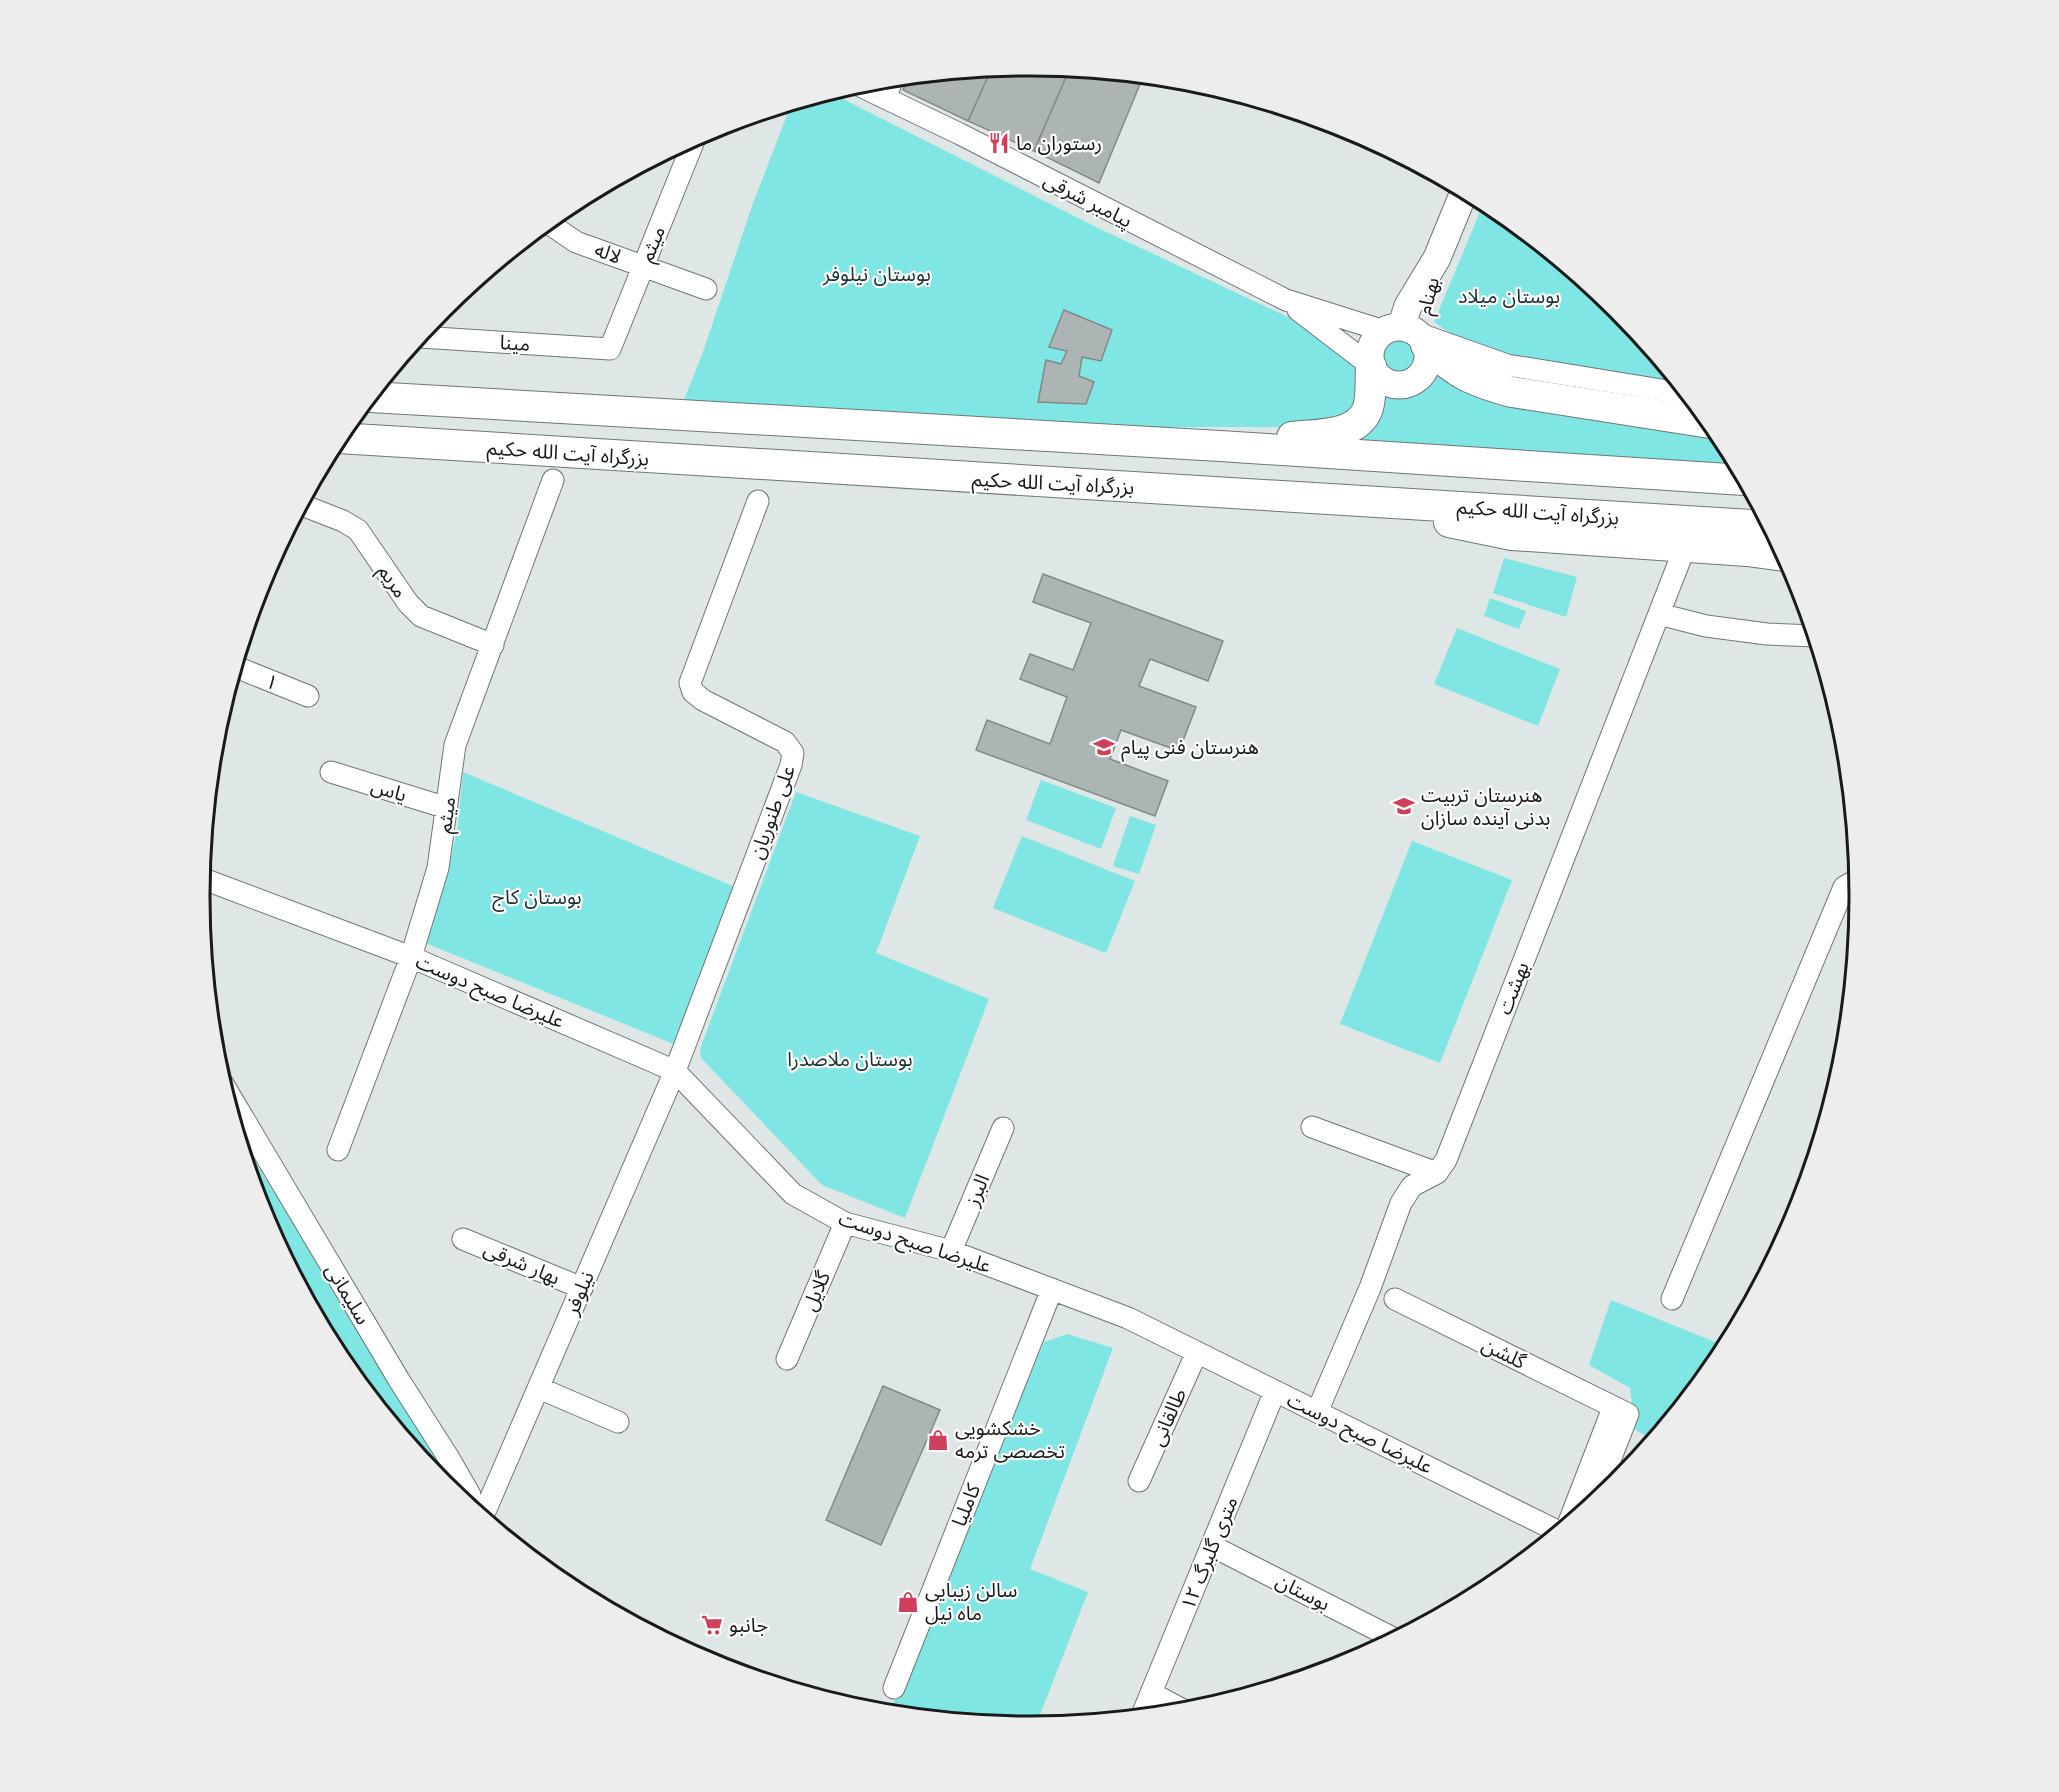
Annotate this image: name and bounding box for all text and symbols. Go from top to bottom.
place label: رستوران ما [1016,130,1102,156]
restaurant icon: رستوران ما [987,131,1011,155]
street label: پیامبر شرقی [1039,167,1137,234]
street label: میثم [633,222,673,267]
street label: لاله [591,236,625,270]
park label: بوستان نیلوفر [822,261,931,287]
street label: بهنام [1411,274,1447,318]
park label: بوستان میلاد [1458,283,1560,309]
street label: مینا [499,329,531,357]
street label: بزرگراه آیت الله حکیم [486,434,650,474]
street label: بزرگراه آیت الله حکیم [971,466,1135,502]
street label: بزرگراه آیت الله حکیم [1456,493,1620,533]
street label: مریم [371,559,414,604]
street label: ۱ [262,668,282,696]
place label: هنرستان فنی پیام [1121,734,1259,762]
school or university icon: هنرستان فنی پیام [1092,735,1116,759]
street label: علی طنوریان [743,762,801,862]
street label: یاس [368,772,410,808]
place label: هنرستان تربیت بدنی آینده سازان [1421,782,1550,831]
school or university icon: هنرستان تربیت بدنی آینده سازان [1392,794,1416,818]
street label: میثم [431,795,463,835]
park label: بوستان کاج [492,884,582,912]
street label: علیرضا صبح دوست [411,948,568,1036]
street label: بهشت [1491,958,1535,1018]
park label: بوستان ملاصدرا [787,1046,913,1072]
street label: البرز [958,1170,995,1211]
street label: علیرضا صبح دوست [835,1205,995,1281]
street label: بهار شرقی [480,1235,564,1291]
street label: سلیمانی [320,1259,376,1329]
street label: گلایل [796,1266,836,1315]
street label: نیلوفر [558,1267,600,1320]
street label: گلشن [1478,1331,1531,1375]
street label: طالقانی [1144,1384,1192,1450]
street label: علیرضا صبح دوست [1282,1386,1437,1481]
place label: خشکشویی تخصصی ترمه [955,1415,1065,1464]
shop icon: خشکشویی تخصصی ترمه [926,1428,950,1452]
street label: کاملیا [946,1479,987,1530]
street label: ۱۲ متری گلبرگ [1174,1492,1244,1614]
street label: بوستان [1271,1567,1335,1617]
place label: سالن زیبایی ماه نیل [925,1577,1018,1626]
shop icon: سالن زیبایی ماه نیل [896,1590,920,1614]
place label: جانبو [729,1612,768,1638]
supermarket icon: جانبو [700,1613,724,1637]

